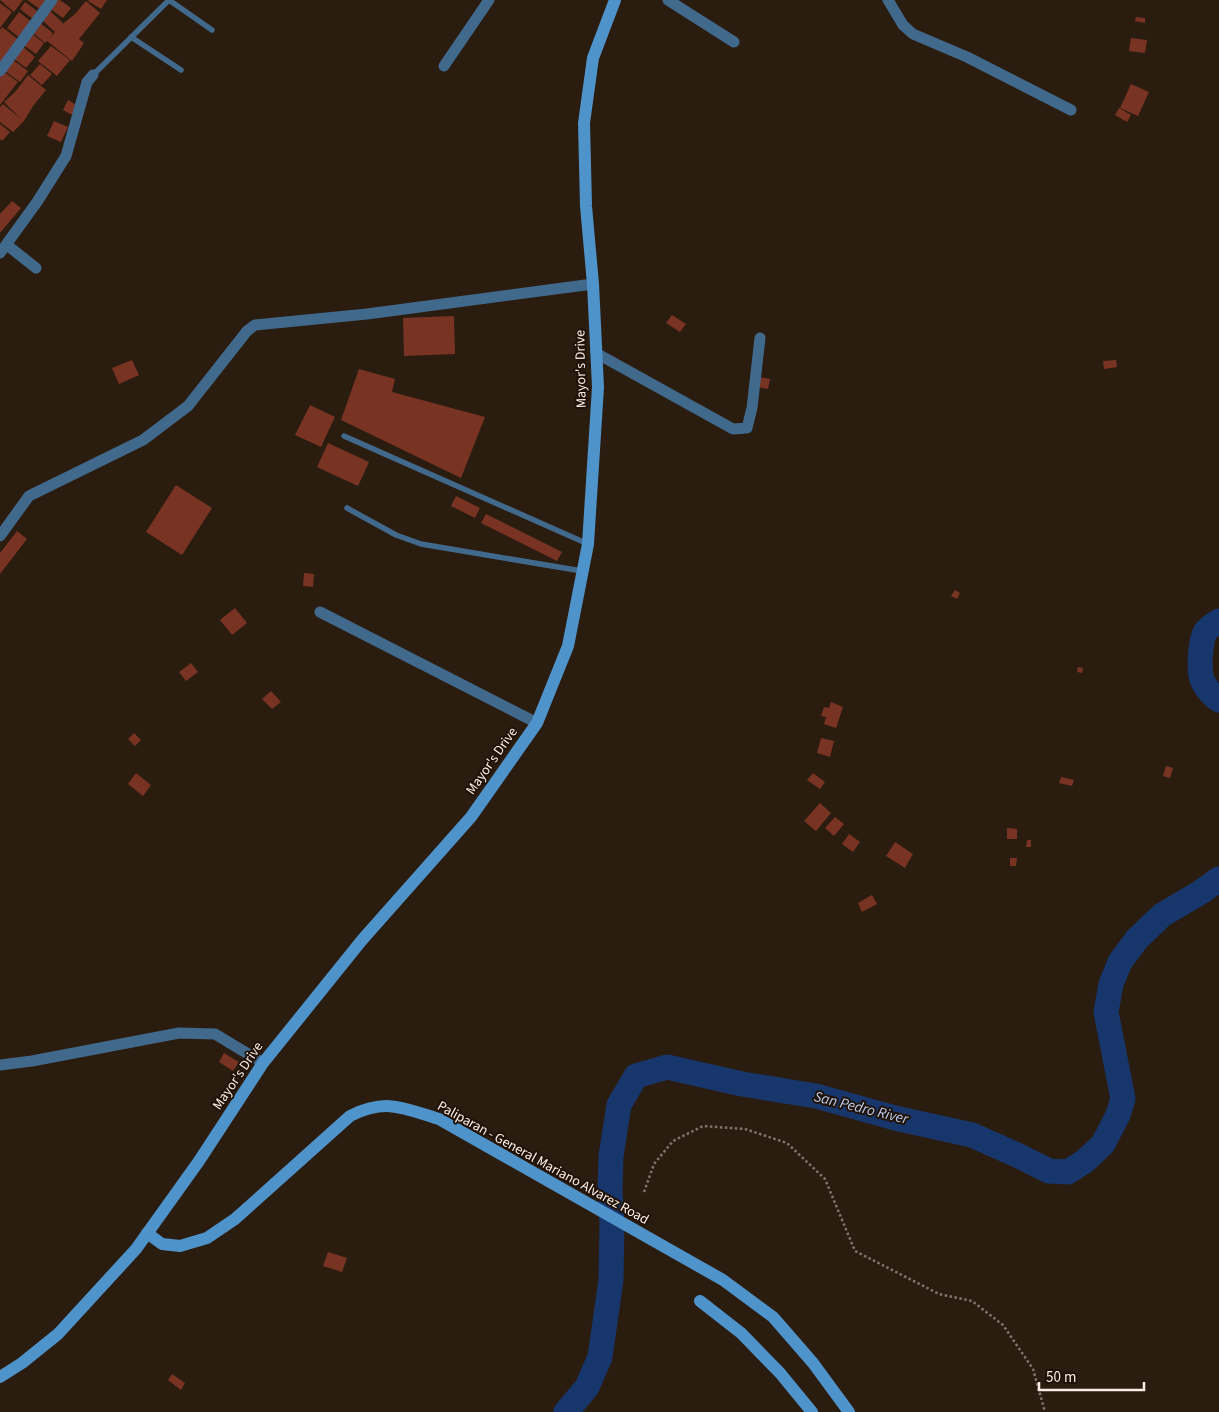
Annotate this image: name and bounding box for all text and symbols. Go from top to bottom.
street label: Mayor's Drive [570,330,592,408]
street label: Mayor's Drive [461,723,523,799]
street label: Mayor's Drive [208,1038,268,1114]
water label: San Pedro River [812,1086,911,1130]
street label: Paliparan - General Mariano Alvarez Road [434,1096,652,1230]
scale bar [1039,1360,1144,1392]
text: 50 m [1046,1367,1076,1388]

